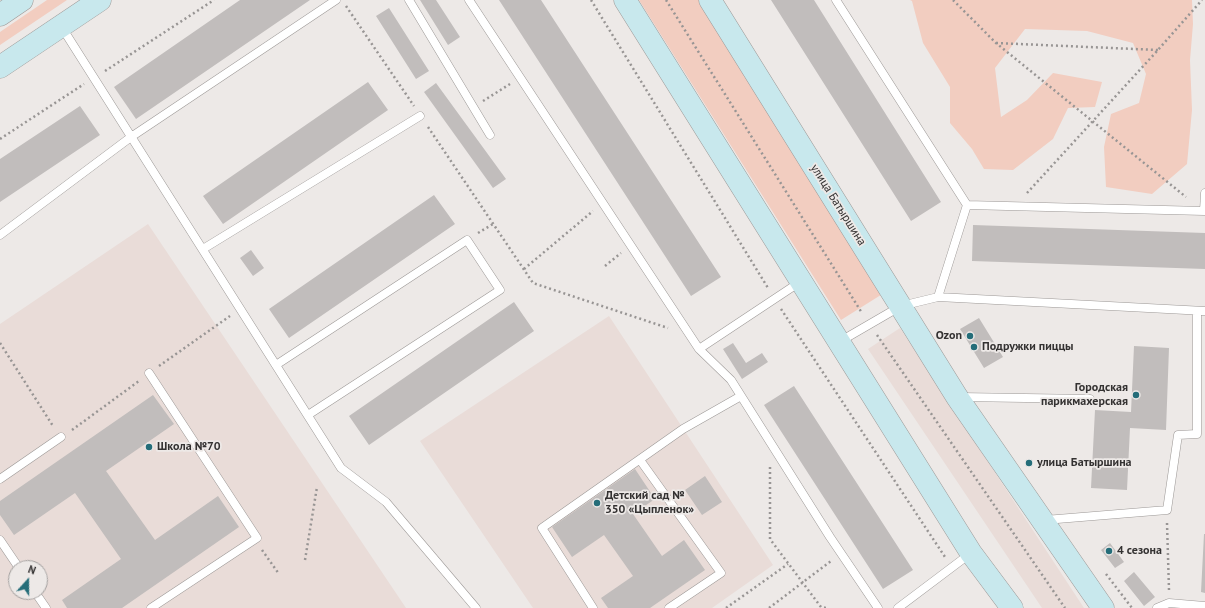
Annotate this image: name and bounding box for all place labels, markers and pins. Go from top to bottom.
place label: Ozon [936,329,962,343]
marker: Ozon [965,331,975,341]
place label: Подружки пиццы [982,340,1074,354]
marker: Подружки пиццы [969,342,979,352]
place label: Городская парикмахерская [1041,381,1128,409]
marker: Городская парикмахерская [1131,390,1141,400]
place label: Школа №70 [157,440,221,454]
marker: Школа №70 [144,442,154,452]
place label: улица Батыршина [1037,456,1132,470]
marker: улица Батыршина [1024,458,1034,468]
place label: Детский сад № 350 «Цыпленок» [605,489,694,517]
marker: Детский сад № 350 «Цыпленок» [592,498,602,508]
place label: 4 сезона [1117,544,1162,558]
marker: 4 сезона [1104,546,1114,556]

